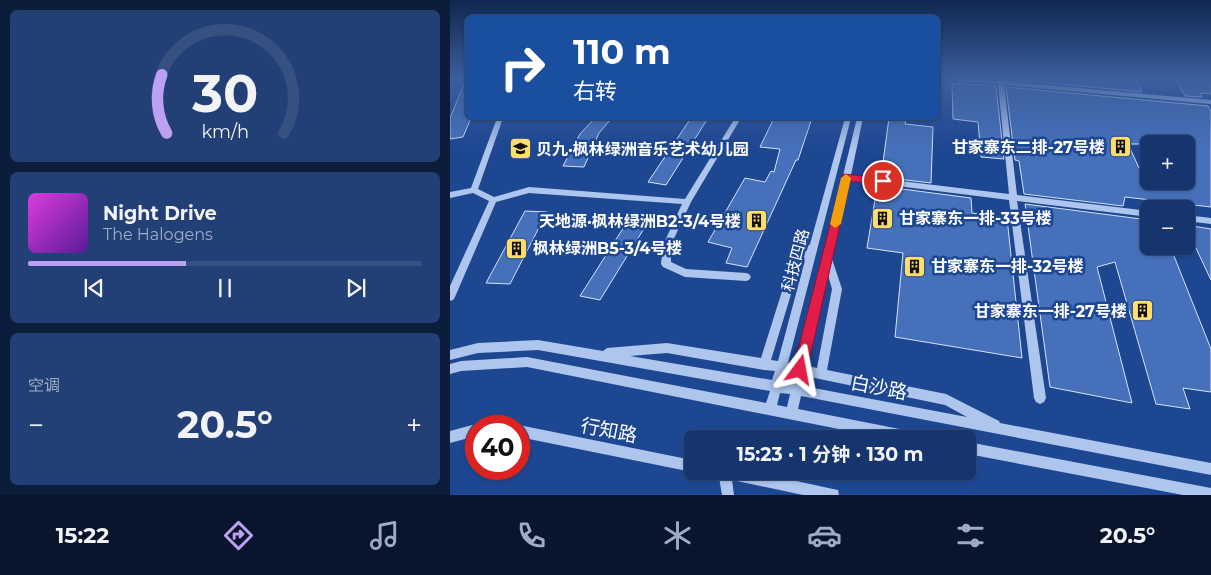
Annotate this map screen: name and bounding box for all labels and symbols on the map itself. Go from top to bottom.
building icon: 甘家寨东二排-27号楼 [1109,135,1133,159]
school or university icon: 贝九·枫林绿洲音乐艺术幼儿园 [508,137,532,161]
place label: 甘家寨东二排-27号楼 [952,138,1105,157]
place label: 贝九·枫林绿洲音乐艺术幼儿园 [536,140,749,159]
pin [862,160,904,202]
building icon: 甘家寨东一排-33号楼 [871,206,895,230]
building icon: 天地源·枫林绿洲B2-3/4号楼 [745,209,769,233]
place label: 甘家寨东一排-33号楼 [899,209,1052,228]
place label: 天地源·枫林绿洲B2-3/4号楼 [539,212,741,231]
street label: 科技四路 [778,227,813,294]
building icon: 枫林绿洲B5-3/4号楼 [505,236,529,260]
place label: 枫林绿洲B5-3/4号楼 [533,239,682,258]
building icon: 甘家寨东一排-32号楼 [903,254,927,278]
place label: 甘家寨东一排-32号楼 [931,257,1084,276]
building icon: 甘家寨东一排-27号楼 [1131,299,1155,323]
place label: 甘家寨东一排-27号楼 [974,302,1127,321]
position arrow [773,343,825,395]
street label: 白沙路 [849,371,909,404]
street label: 行知路 [579,414,639,447]
speed limit sign: 40 [465,415,530,480]

